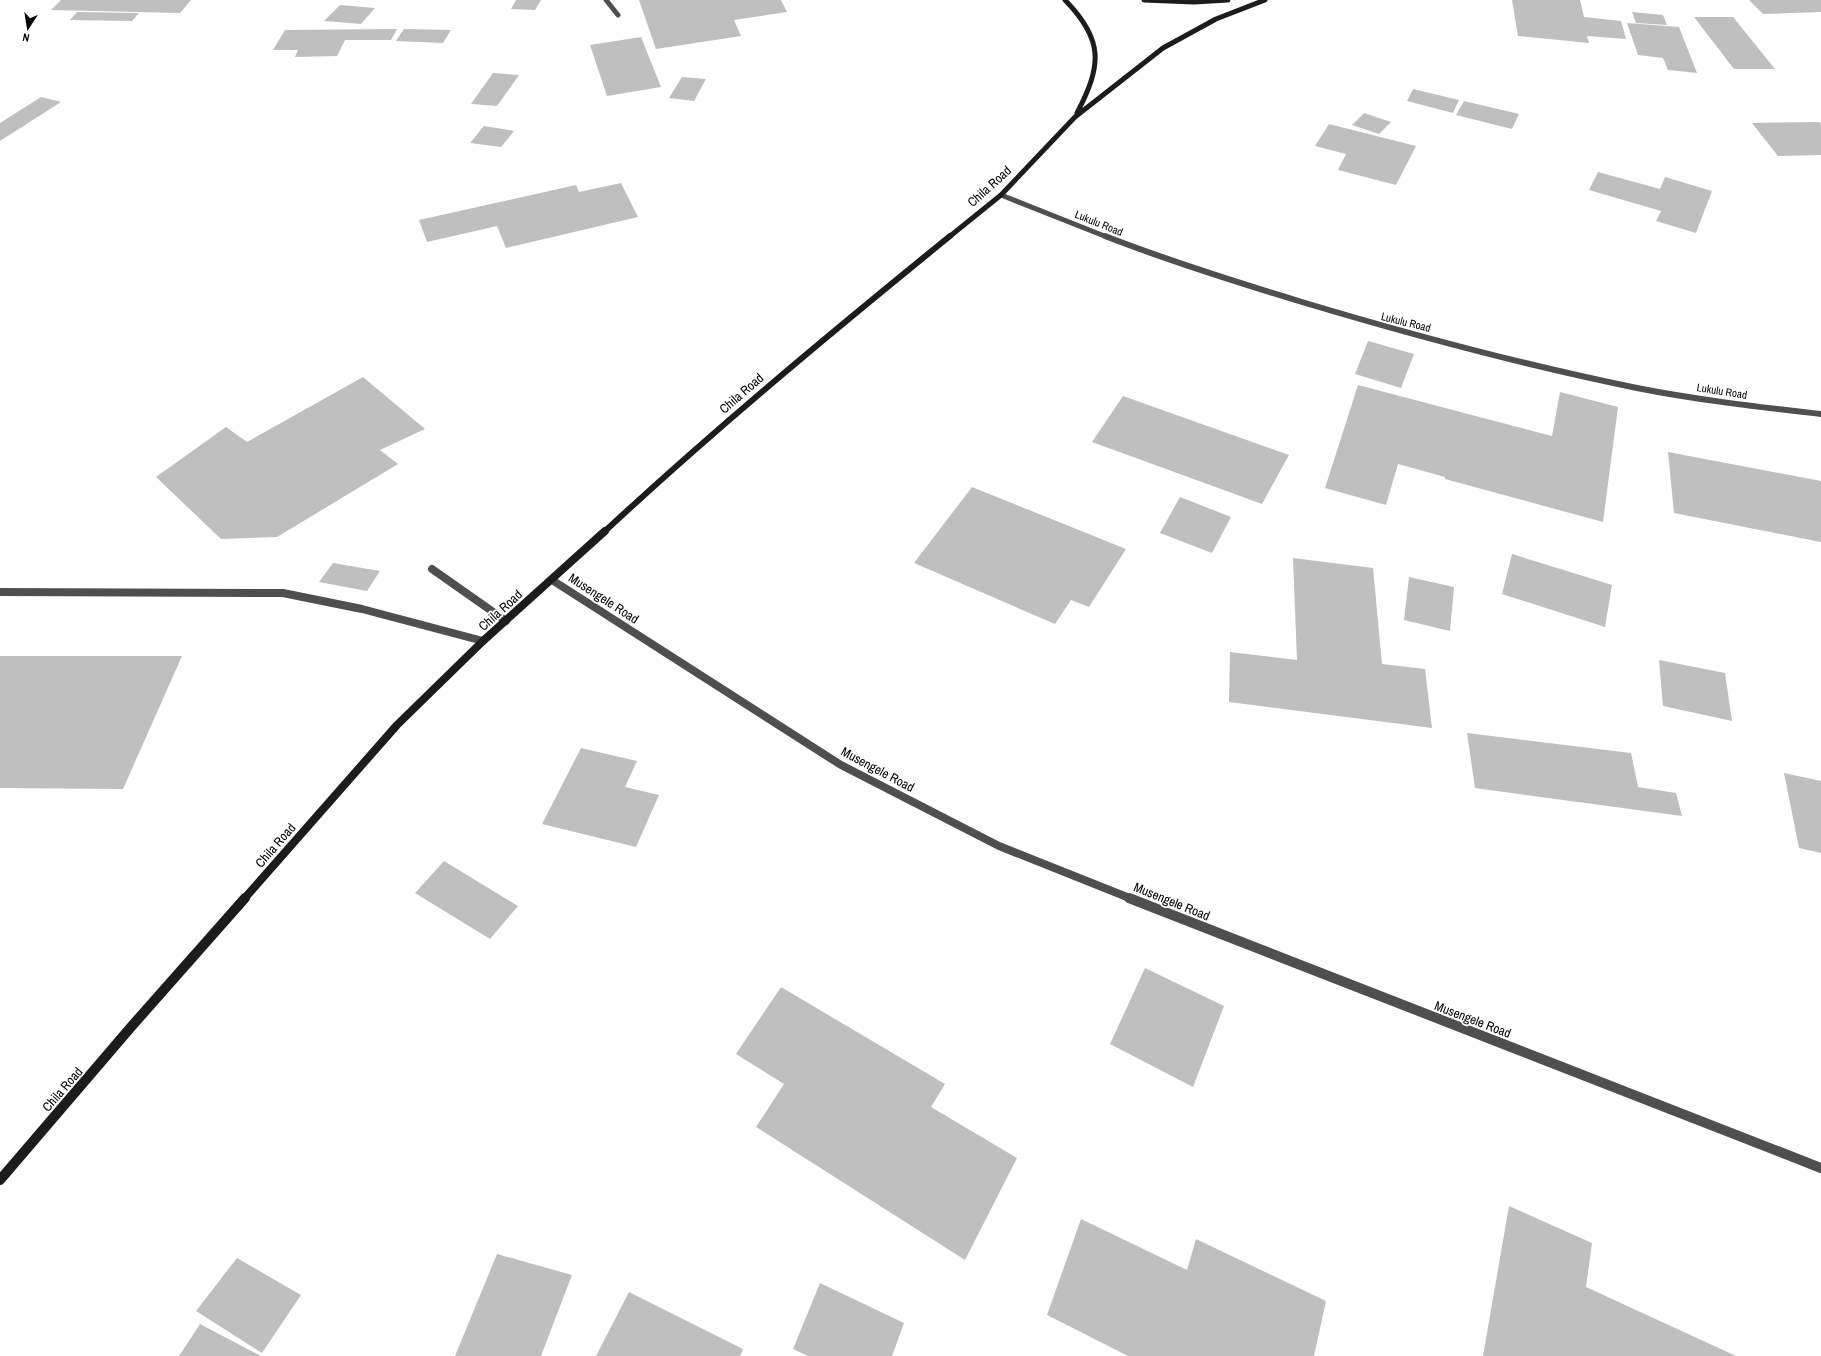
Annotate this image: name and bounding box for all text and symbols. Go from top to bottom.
north arrow [8,8,48,48]
text: N [21,30,31,45]
street label: Chila Road [964,162,1015,211]
street label: Lukulu Road [1073,207,1125,239]
street label: Lukulu Road [1380,309,1432,335]
street label: Chila Road [716,369,767,417]
street label: Lukulu Road [1696,380,1748,402]
street label: Musengele Road [565,569,642,628]
street label: Chila Road [475,586,526,635]
street label: Musengele Road [838,743,917,796]
street label: Chila Road [251,820,299,871]
street label: Musengele Road [1131,878,1212,924]
street label: Musengele Road [1432,997,1514,1042]
street label: Chila Road [38,1064,86,1115]

